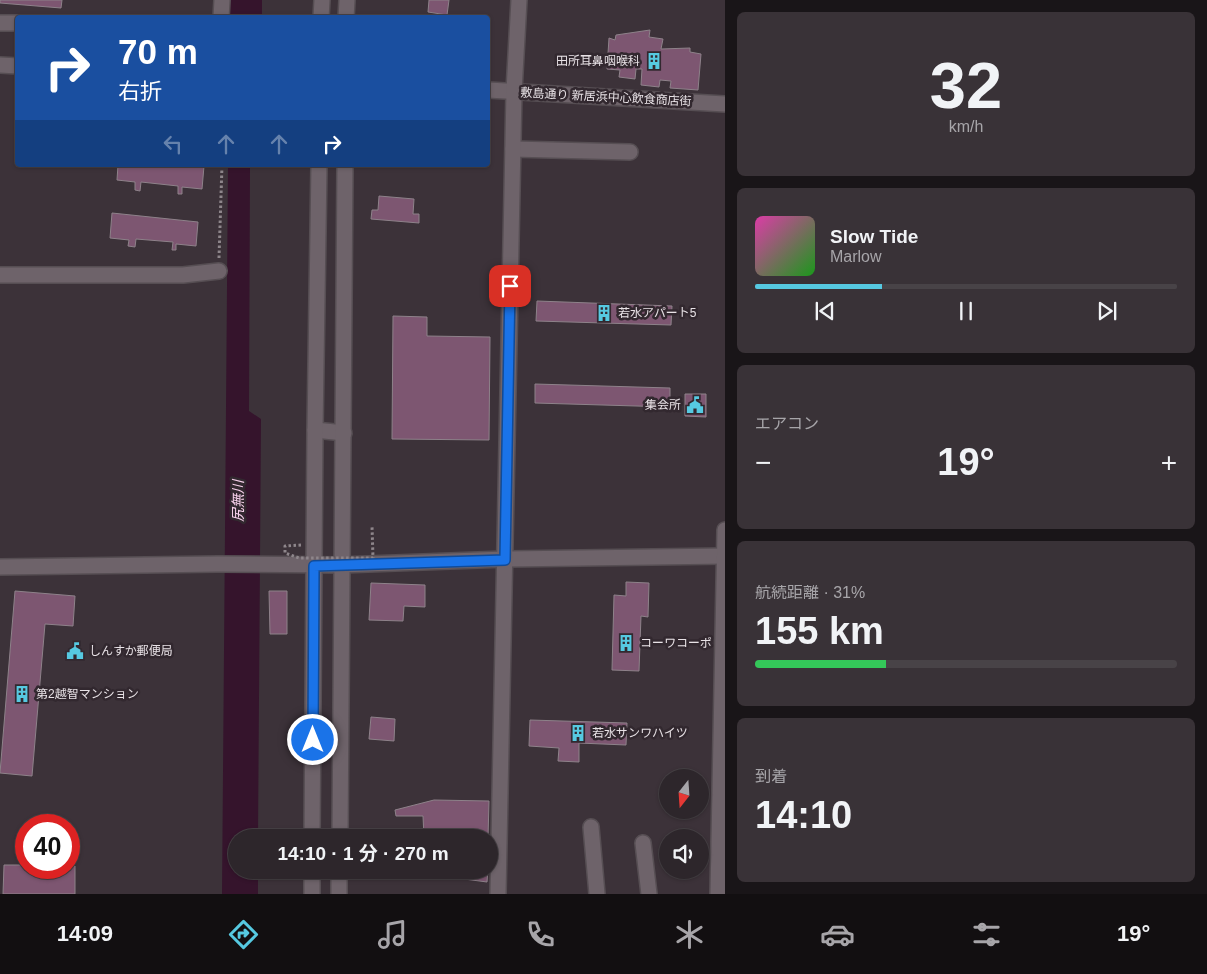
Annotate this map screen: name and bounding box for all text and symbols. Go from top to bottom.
text: 70 m [118,32,198,71]
icon: right [35,35,100,100]
text: 32 [930,49,1002,122]
building icon: 田所耳鼻咽喉科 [644,51,664,71]
place label: 田所耳鼻咽喉科 [556,54,640,68]
text: 右折 [118,79,162,104]
street label: 敷島通り 新居浜中心飲食商店街 [520,86,692,108]
text: km/h [949,118,983,135]
icon: left [159,130,187,158]
icon: ahead [212,130,240,158]
icon: ahead [265,130,293,158]
icon: right [318,130,346,158]
text: Slow Tide [830,226,918,247]
text: Marlow [830,248,882,265]
pin [489,265,531,307]
icon: arrive [496,272,524,300]
icon: previous [811,297,839,325]
icon: pause [952,297,980,325]
icon: next [1093,297,1121,325]
building icon: 若水アパート5 [594,303,614,323]
place label: 若水アパート5 [618,306,697,320]
public building icon: 集会所 [685,395,705,415]
place label: 集会所 [645,398,681,412]
text: エアコン [755,415,819,432]
text: 19° [937,441,995,483]
text: − [755,447,771,478]
text: + [1161,447,1177,478]
water label: 尻無川 [230,478,246,522]
text: 航続距離 · 31% [755,584,865,601]
text: 155 km [755,610,884,652]
building icon: コーワコーポ [616,633,636,653]
place label: コーワコーポ [640,636,712,650]
public building icon: しんすか郵便局 [65,641,85,661]
place label: しんすか郵便局 [89,644,173,658]
building icon: 第2越智マンション [12,684,32,704]
place label: 第2越智マンション [36,687,139,701]
position arrow [286,713,338,765]
building icon: 若水サンワハイツ [568,723,588,743]
place label: 若水サンワハイツ [592,726,688,740]
text: 到着 [755,768,787,785]
north arrow [659,769,709,819]
map controls [659,769,709,879]
text: 14:10 [755,794,852,836]
speed limit sign: 40 [15,814,80,879]
button: sound [659,829,709,879]
text: 14:10 · 1 分 · 270 m [277,843,449,864]
icon: directions [226,917,261,952]
icon: music [375,917,410,952]
icon: phone [523,917,558,952]
icon: climate [672,917,707,952]
icon: car [820,917,855,952]
icon: filters [969,917,1004,952]
text: 14:09 [57,921,113,946]
text: 19° [1117,921,1150,946]

